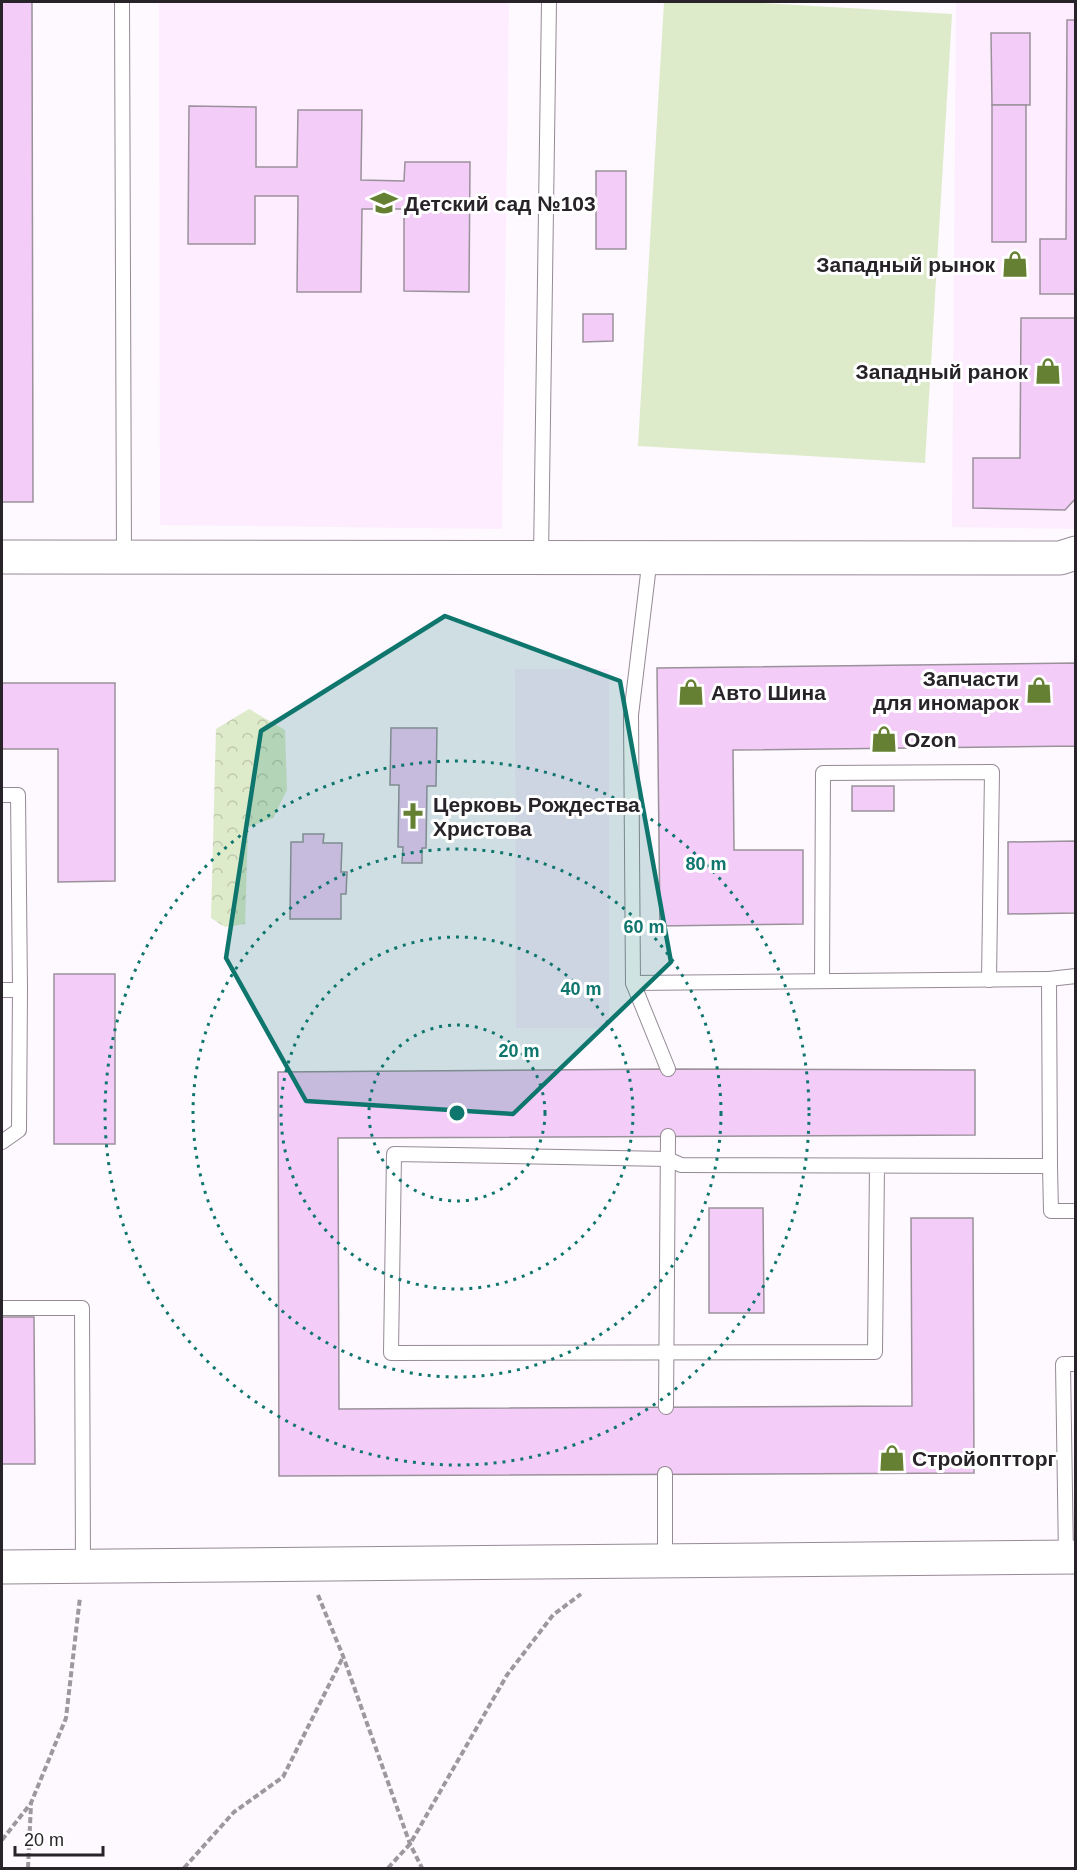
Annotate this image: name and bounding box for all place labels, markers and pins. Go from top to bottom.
school or university icon: Детский сад №103 [369,188,399,218]
place label: Детский сад №103 [404,192,596,215]
shop icon: Западный рынок [1000,249,1030,279]
place label: Западный рынок [816,253,995,276]
shop icon: Западный ранок [1033,356,1063,386]
place label: Западный ранок [856,360,1028,383]
place label: Запчасти для иномарок [873,667,1019,714]
shop icon: Запчасти для иномарок [1024,675,1054,705]
shop icon: Авто Шина [676,677,706,707]
place label: Авто Шина [711,681,826,704]
shop icon: Ozon [869,724,899,754]
place label: Ozon [904,728,957,751]
place label: Церковь Рождества Христова [433,793,640,840]
church icon: Церковь Рождества Христова [398,801,428,831]
centre of rings [447,1103,467,1123]
shop icon: Стройоптторг [877,1443,907,1473]
place label: Стройоптторг [912,1447,1056,1470]

